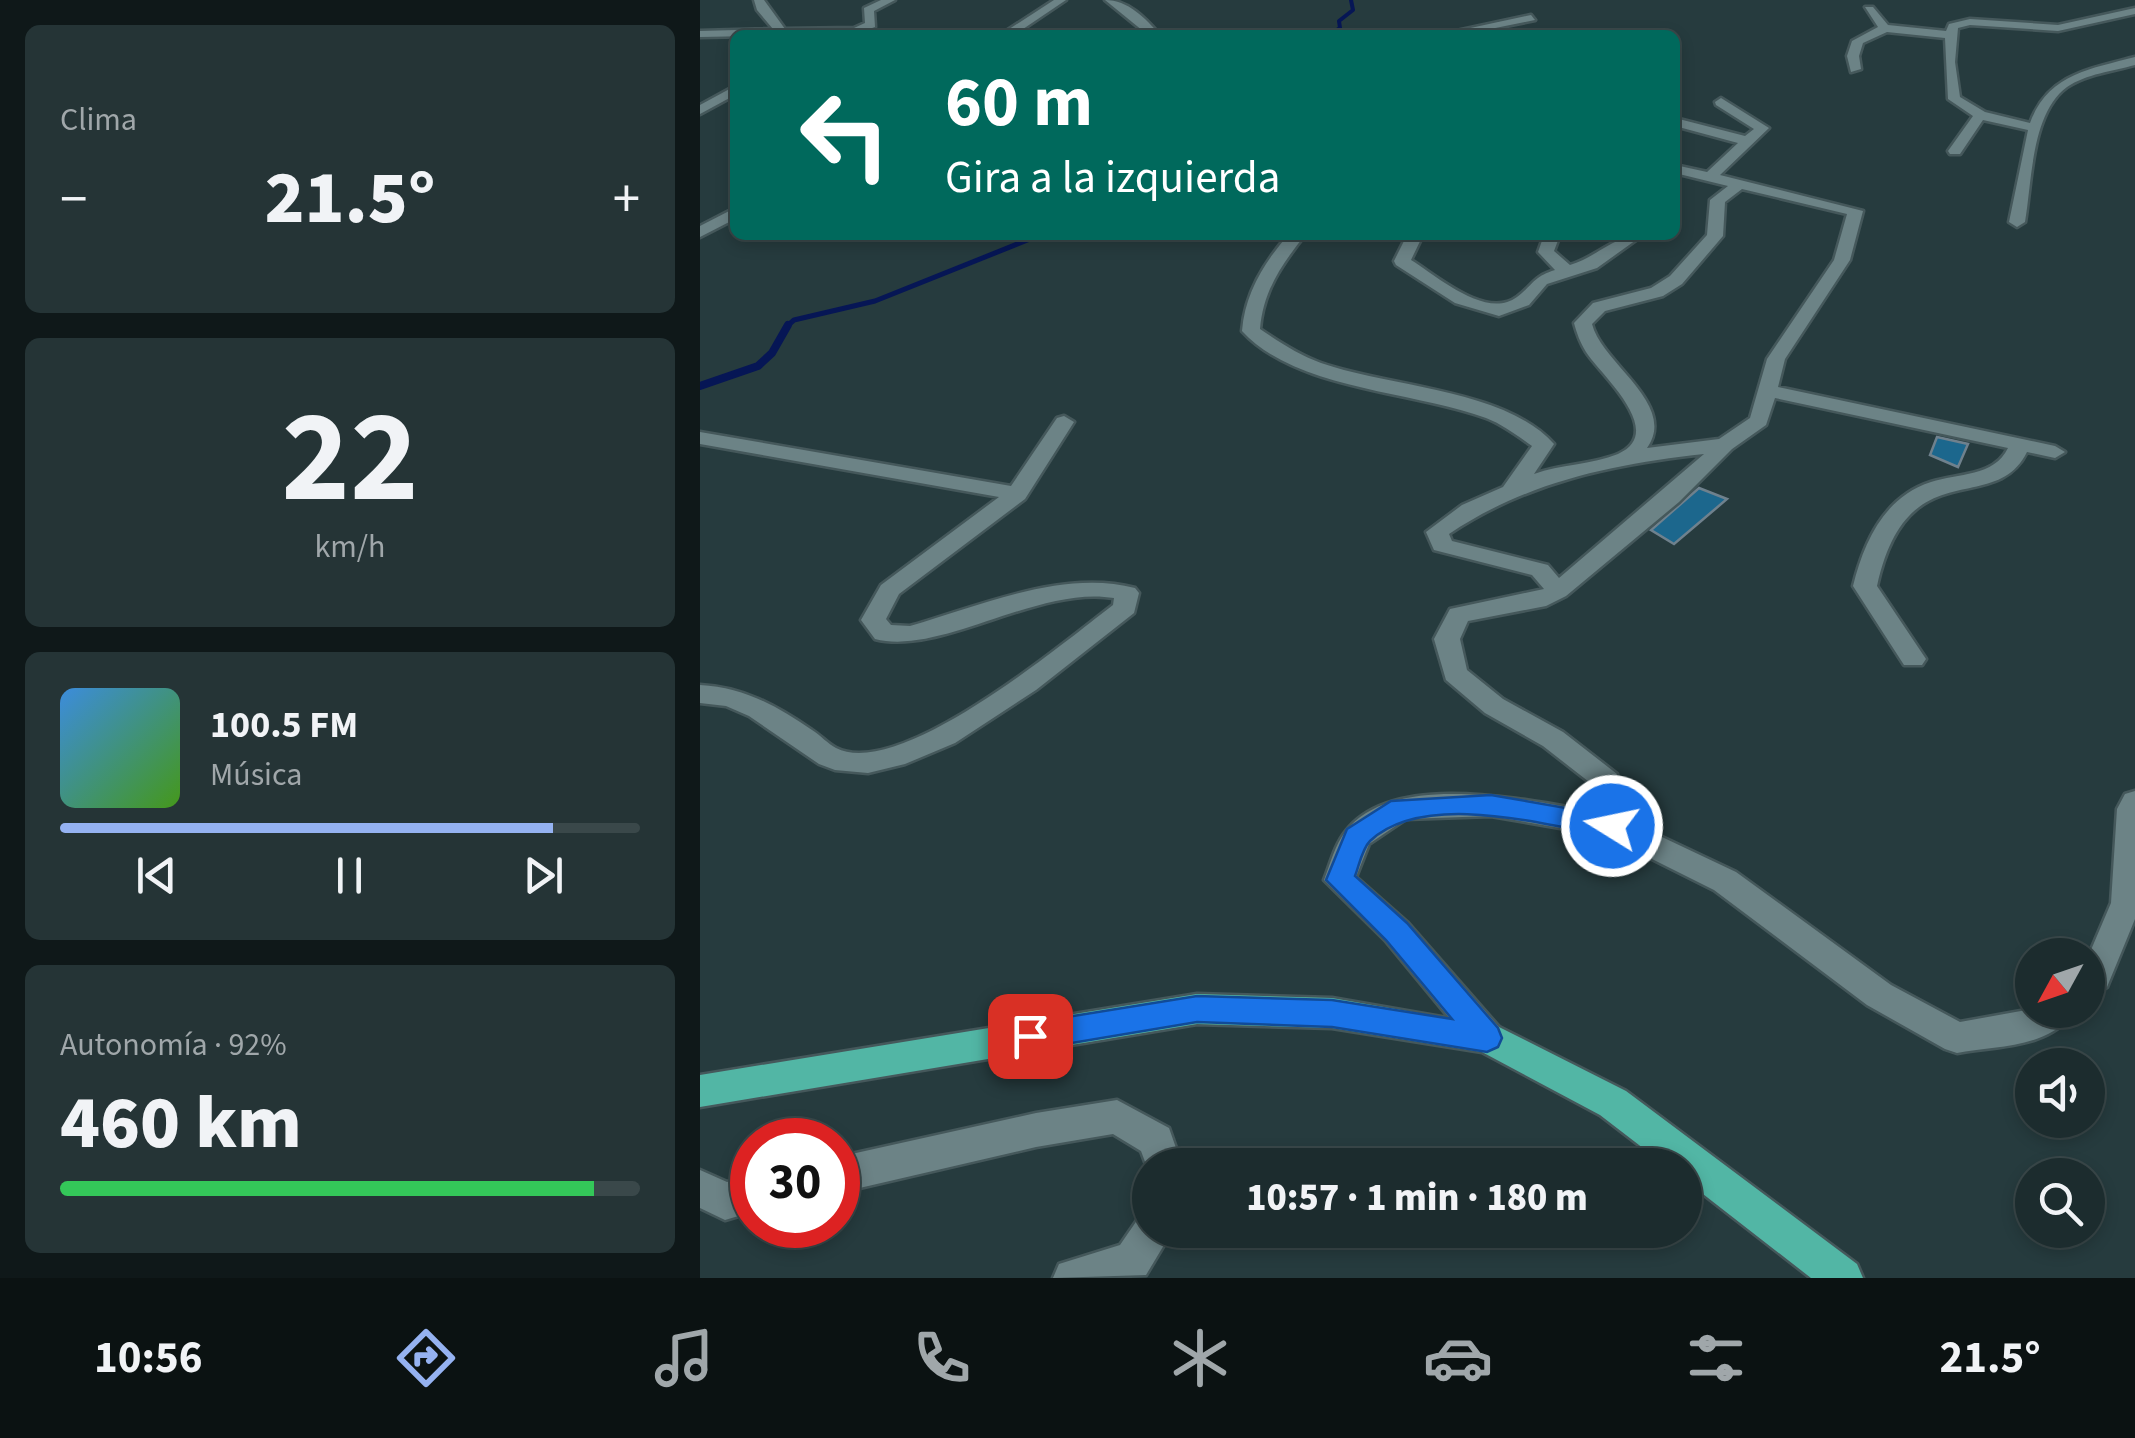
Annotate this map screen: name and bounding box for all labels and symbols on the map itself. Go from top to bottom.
position arrow [1560,774,1664,878]
north arrow [2015,938,2105,1028]
pin [988,994,1073,1079]
speed limit sign: 30 [730,1118,860,1248]

